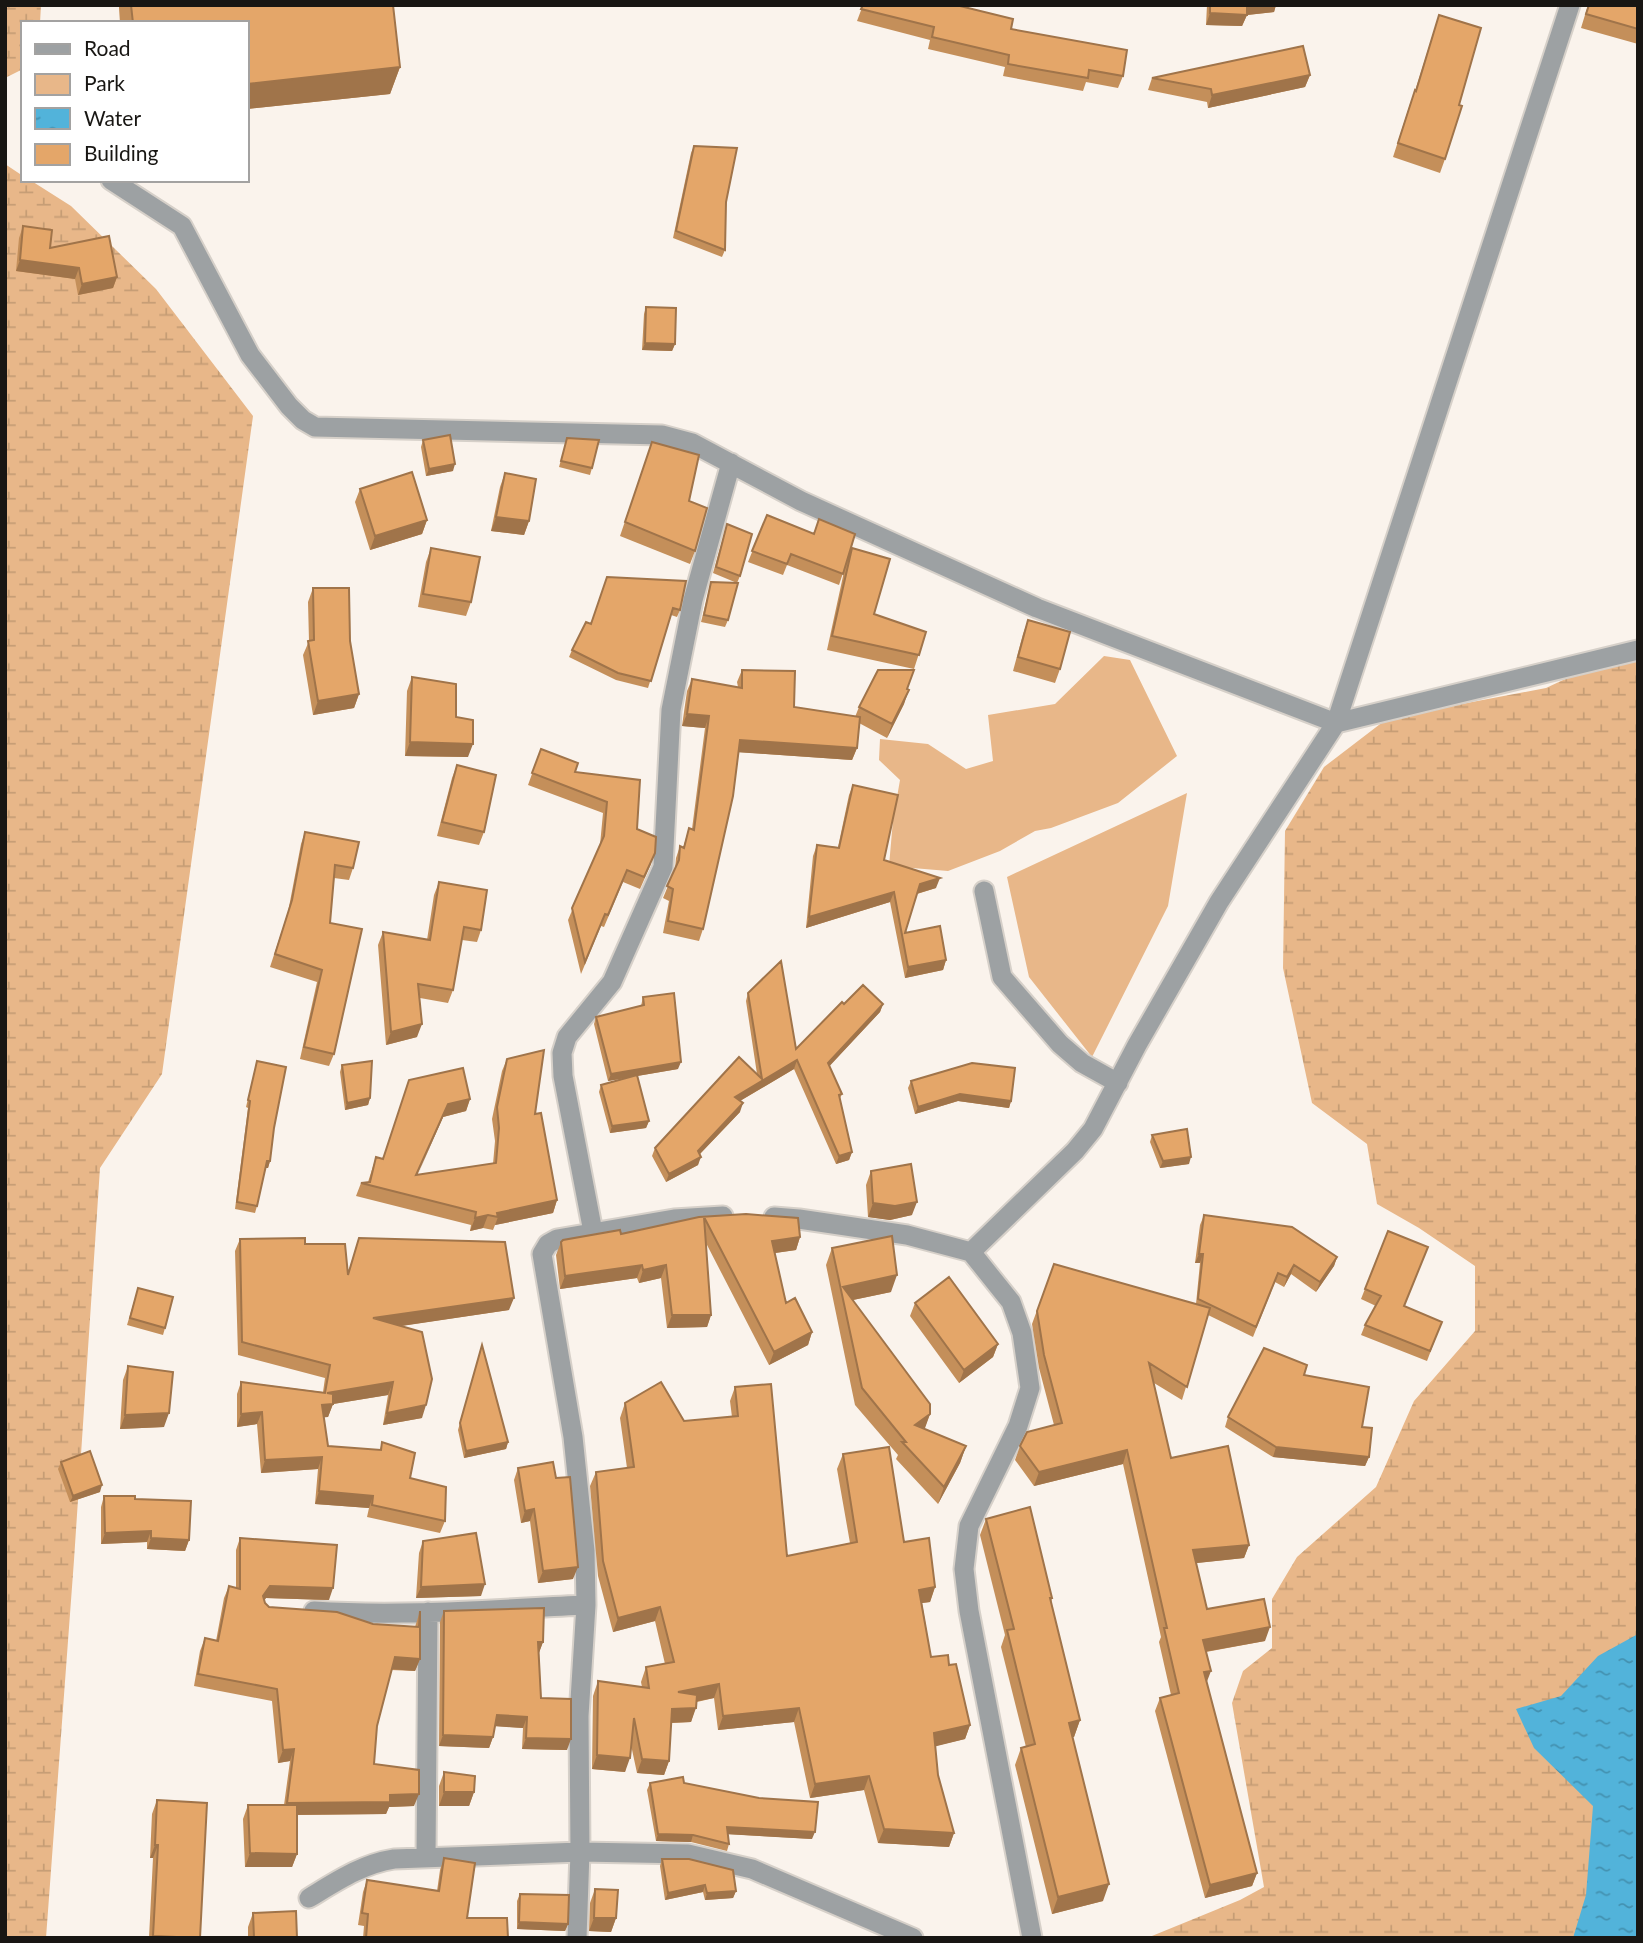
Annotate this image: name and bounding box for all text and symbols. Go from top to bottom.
legend [21,21,248,182]
text: Road [84,35,131,60]
text: Park [84,70,125,95]
text: Water [84,105,141,130]
text: Building [84,140,159,165]

